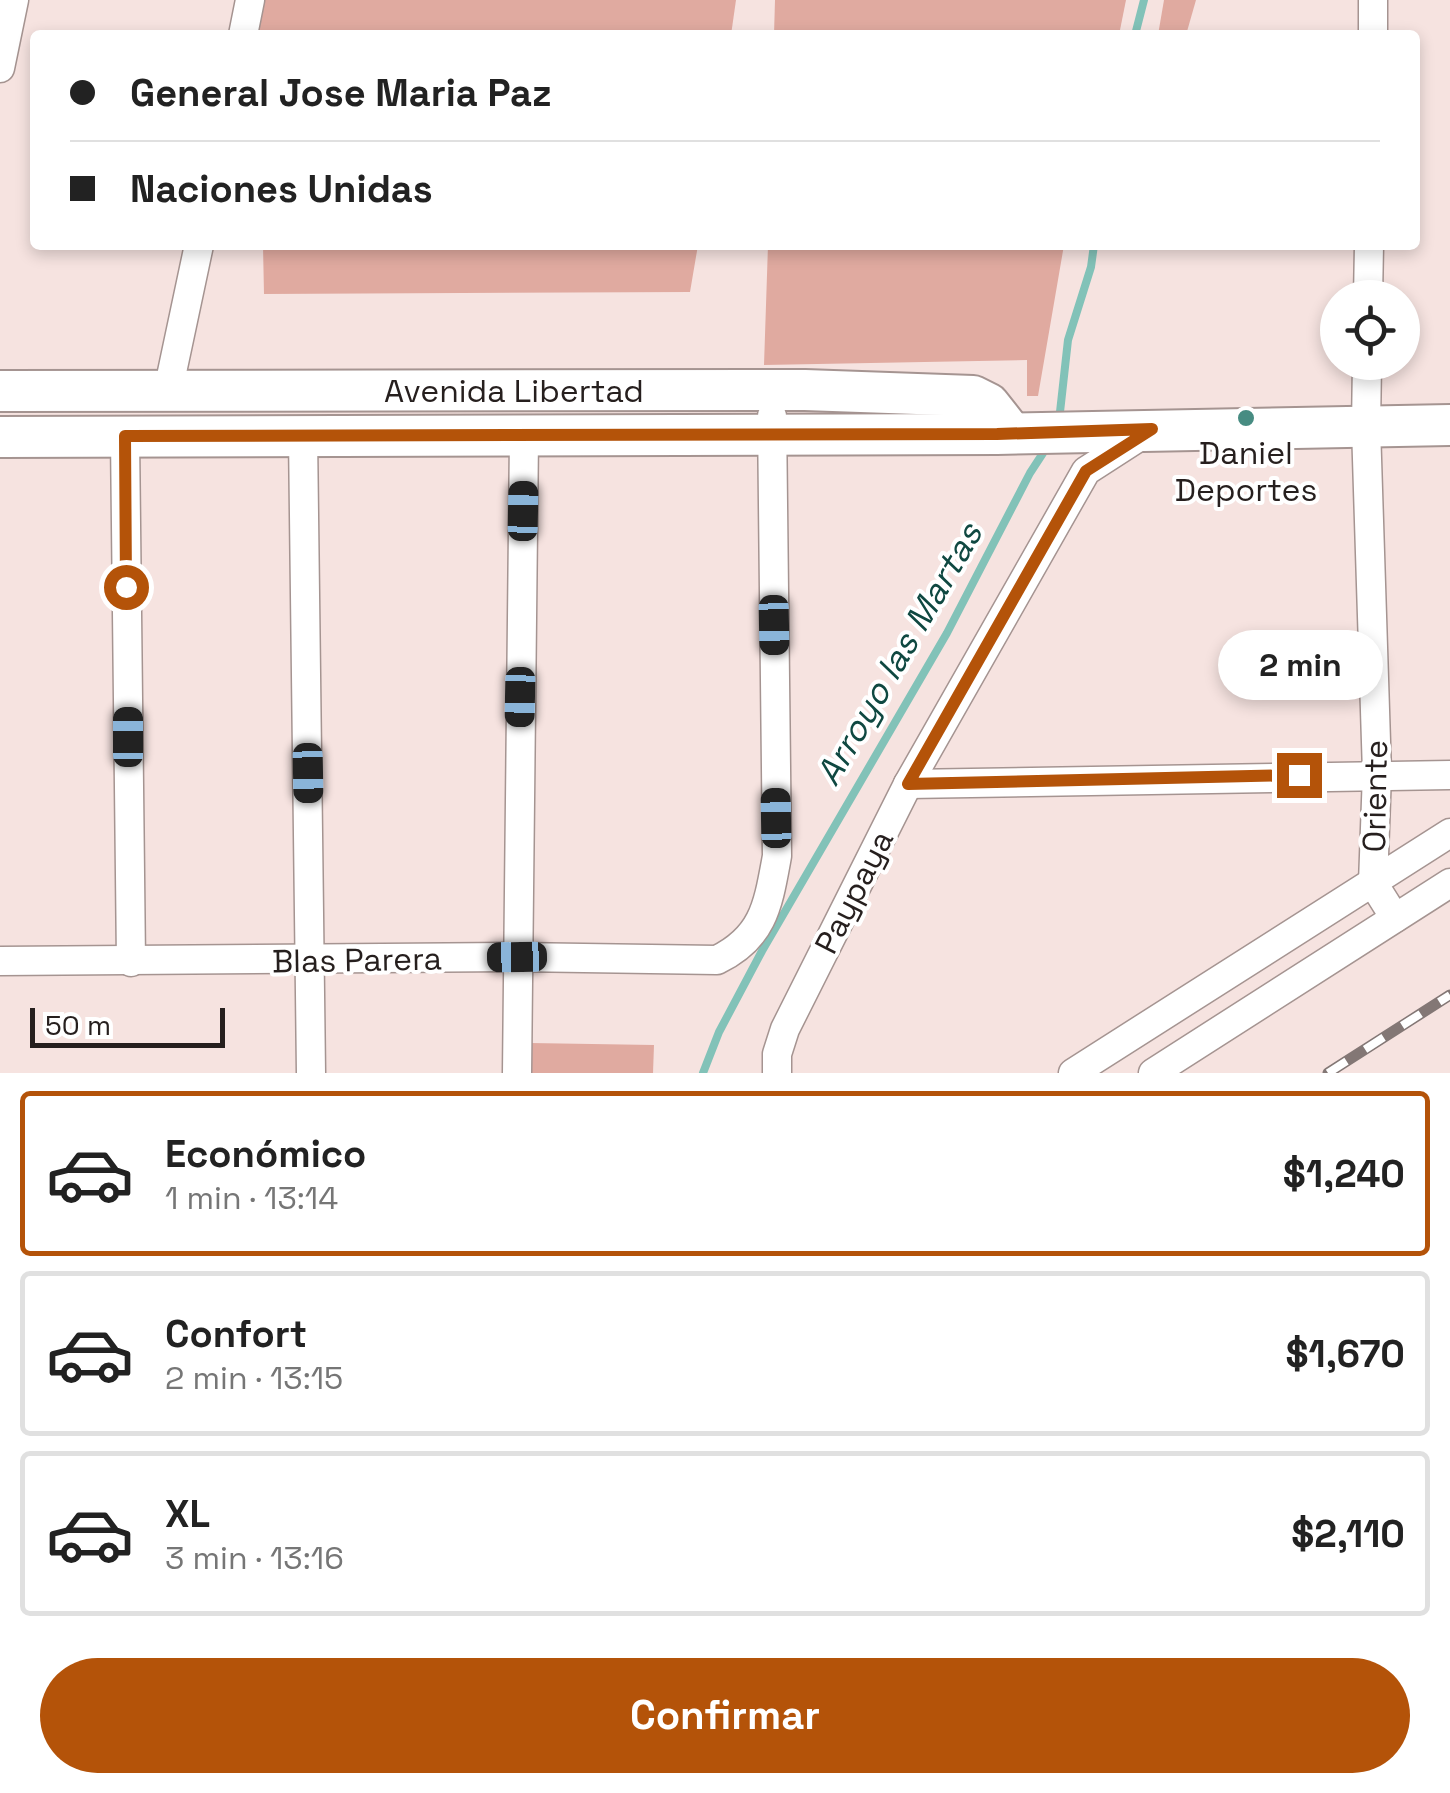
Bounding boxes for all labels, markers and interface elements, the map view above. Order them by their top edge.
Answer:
text: General Jose Maria Paz [130,69,552,117]
text: Naciones Unidas [130,165,433,213]
map controls [1320,280,1420,380]
button: locate [1320,280,1420,380]
street label: Avenida Libertad [384,371,644,411]
marker: Daniel Deportes [1235,407,1257,429]
place label: Daniel Deportes [1175,433,1317,510]
car [507,481,539,541]
water label: Arroyo las Martas [806,514,993,793]
route start [104,565,149,610]
car [758,595,790,655]
callout: 2 min [1216,630,1382,700]
text: 2 min [1259,645,1342,685]
car [504,667,536,727]
car [113,707,143,767]
street label: Oriente [1354,739,1396,853]
car [292,743,324,803]
route end [1277,753,1322,798]
car [760,788,792,848]
street label: Paypaya [806,824,902,960]
street label: Blas Parera [272,939,442,981]
car [487,941,547,973]
scale bar [30,1003,225,1048]
text: 50 m [45,1007,111,1043]
icon: car [45,1129,135,1219]
text: Económico [165,1130,366,1178]
text: $1,240 [1283,1150,1405,1198]
text: 1 min · 13:14 [165,1178,338,1218]
icon: car [45,1309,135,1399]
text: Confort [165,1310,307,1358]
text: $1,670 [1286,1330,1405,1378]
text: 2 min · 13:15 [165,1358,343,1398]
icon: car [45,1489,135,1579]
text: XL [165,1490,210,1538]
text: $2,110 [1291,1510,1405,1558]
text: 3 min · 13:16 [165,1538,344,1578]
button: Confirmar [40,1658,1410,1773]

